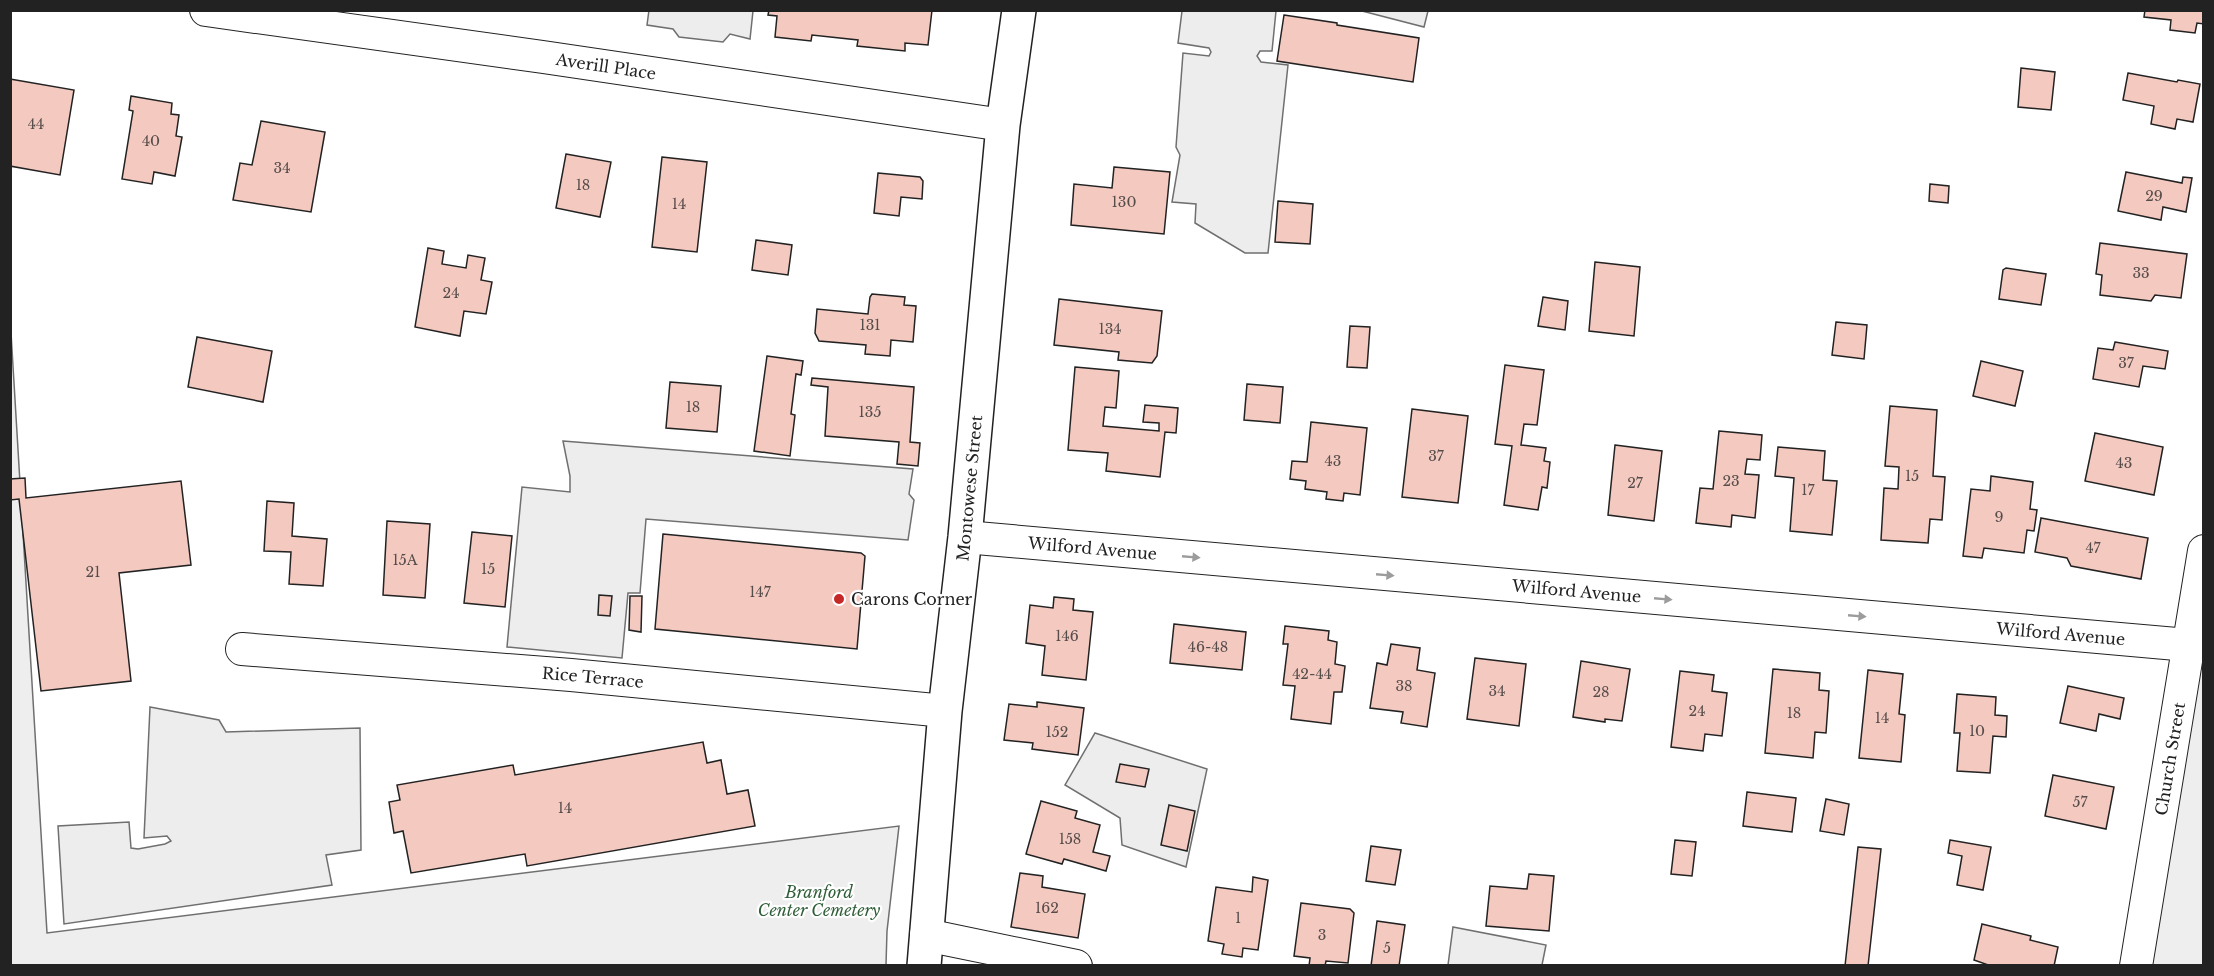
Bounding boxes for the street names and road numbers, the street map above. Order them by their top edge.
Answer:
street label: Averill Place [554,49,657,84]
street label: Montowese Street [952,414,986,562]
street label: Wilford Avenue [1026,533,1158,564]
street label: Wilford Avenue [1510,575,1642,607]
street label: Wilford Avenue [1994,618,2126,649]
street label: Rice Terrace [541,663,645,692]
street label: Church Street [2151,701,2189,817]

